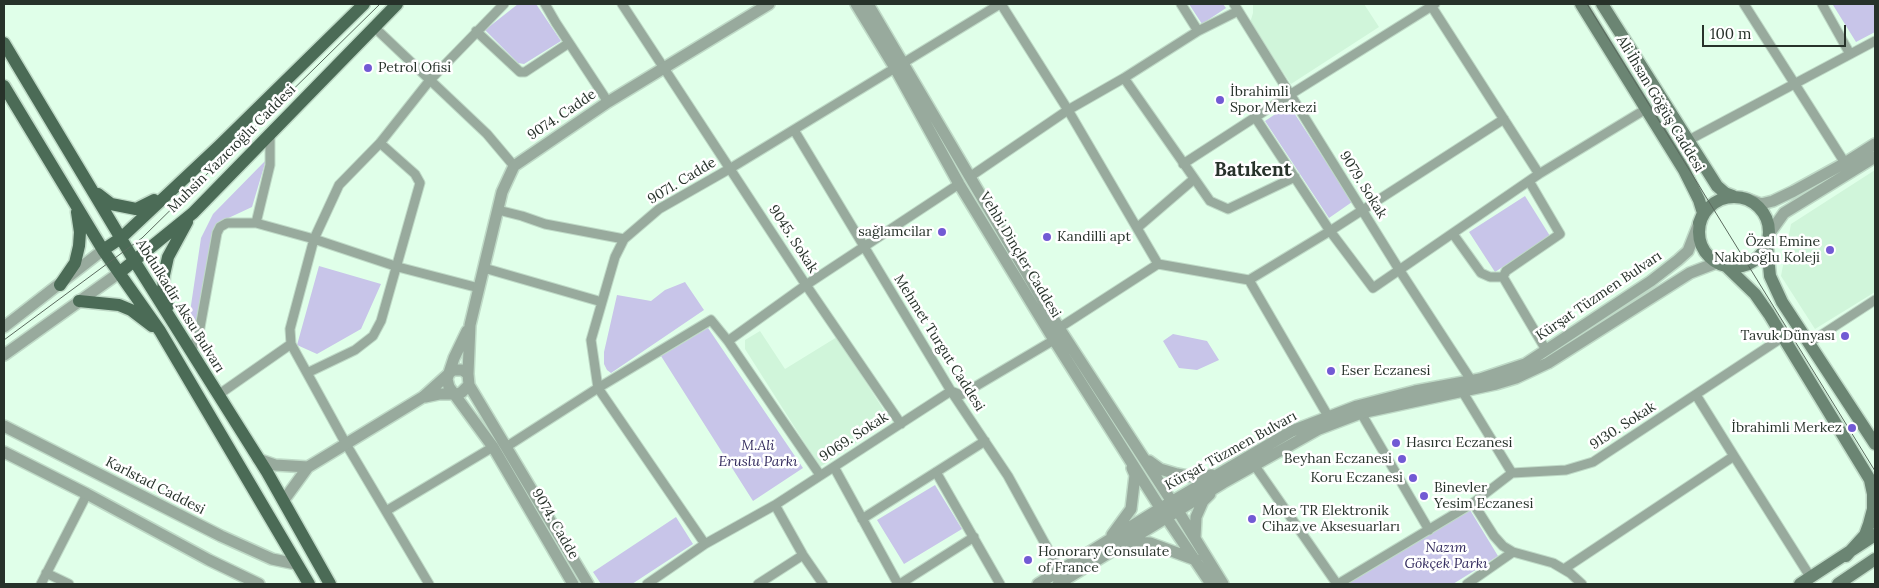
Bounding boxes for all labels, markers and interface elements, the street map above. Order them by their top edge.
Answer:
scale bar [1704,15,1848,47]
text: 100 m [1710,24,1751,43]
street label: Ali İhsan Göğüş Caddesi [1613,33,1707,175]
place label: Petrol Ofisi [378,60,451,76]
marker: Petrol Ofisi [362,62,374,74]
street label: Muhsin Yazıcıoğlu Caddesi [165,82,299,216]
place label: İbrahimli Spor Merkezi [1230,84,1317,116]
street label: 9074. Cadde [525,86,599,144]
marker: İbrahimli Spor Merkezi [1214,94,1226,106]
street label: 9079. Sokak [1336,148,1390,222]
street label: 9071. Cadde [645,154,719,208]
district label: Batıkent [1214,160,1292,182]
street label: Vehbi Dinçler Caddesi [976,189,1064,321]
street label: 9045. Sokak [765,202,821,276]
place label: sağlamcilar [858,224,932,240]
marker: sağlamcilar [936,226,948,238]
place label: Kandilli apt [1057,229,1131,245]
marker: Kandilli apt [1041,231,1053,243]
place label: Özel Emine Nakıboğlu Koleji [1714,234,1820,266]
street label: Abdulkadir Aksu Bulvarı [132,236,228,376]
marker: Özel Emine Nakıboğlu Koleji [1824,244,1836,256]
street label: Kürşat Tüzmen Bulvarı [1533,248,1665,344]
street label: Mehmet Turgut Caddesi [890,272,988,414]
place label: Tavuk Dünyası [1740,328,1835,344]
marker: Tavuk Dünyası [1839,330,1851,342]
place label: Eser Eczanesi [1341,363,1430,379]
marker: Eser Eczanesi [1325,365,1337,377]
street label: 9130. Sokak [1587,399,1659,453]
street label: Kürşat Tüzmen Bulvarı [1162,408,1300,494]
street label: 9069. Sokak [817,409,891,465]
place label: İbrahimli Merkez [1731,420,1842,436]
marker: İbrahimli Merkez [1846,422,1858,434]
place label: Hasırcı Eczanesi [1406,435,1512,451]
marker: Hasırcı Eczanesi [1390,437,1402,449]
park label: M.Ali Eruslu Parkı [718,438,798,471]
place label: Beyhan Eczanesi [1284,451,1392,467]
marker: Beyhan Eczanesi [1396,453,1408,465]
street label: Karlstad Caddesi [102,454,208,518]
place label: Koru Eczanesi [1310,470,1403,486]
marker: Koru Eczanesi [1407,472,1419,484]
place label: Binevler Yesim Eczanesi [1434,480,1533,512]
street label: 9074. Cadde [528,486,582,562]
marker: Binevler Yesim Eczanesi [1418,490,1430,502]
place label: More TR Elektronik Cihaz ve Aksesuarları [1262,503,1400,536]
marker: More TR Elektronik Cihaz ve Aksesuarları [1246,513,1258,525]
park label: Nazım Gökçek Parkı [1404,540,1488,572]
place label: Honorary Consulate of France [1038,544,1169,576]
marker: Honorary Consulate of France [1022,554,1034,566]

